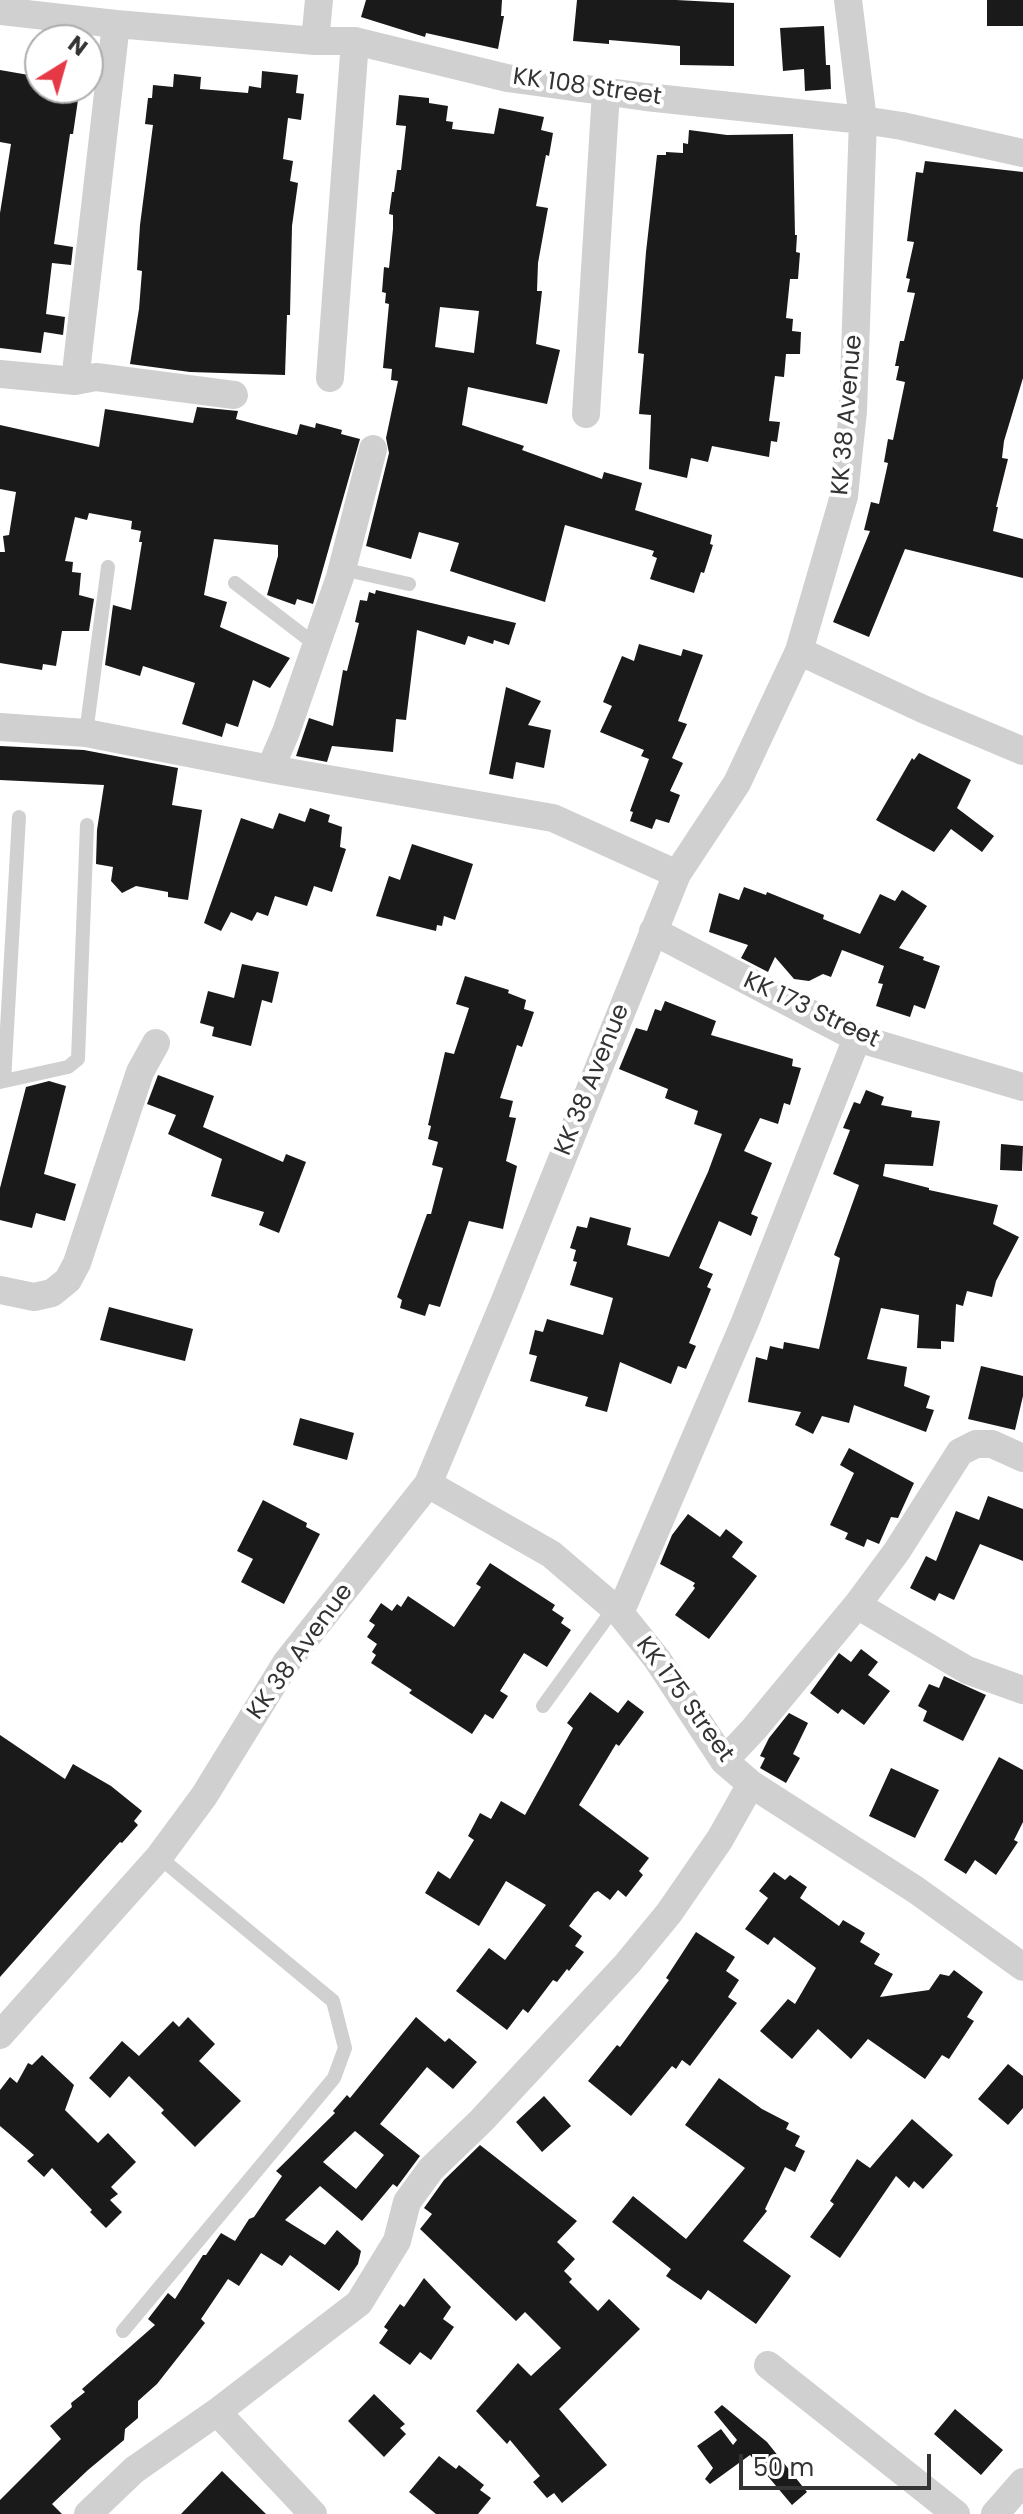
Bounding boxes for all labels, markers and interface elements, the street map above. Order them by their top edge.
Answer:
north arrow [24,24,104,104]
text: N [62,29,93,63]
street label: KK 108 Street [511,63,663,113]
street label: KK 38 Avenue [827,334,869,496]
street label: KK 173 Street [738,967,884,1055]
street label: KK 38 Avenue [549,1000,637,1160]
street label: KK 38 Avenue [242,1578,360,1726]
street label: KK 175 Street [629,1632,739,1768]
scale bar [743,2438,935,2488]
text: 50 m [753,2451,814,2484]

